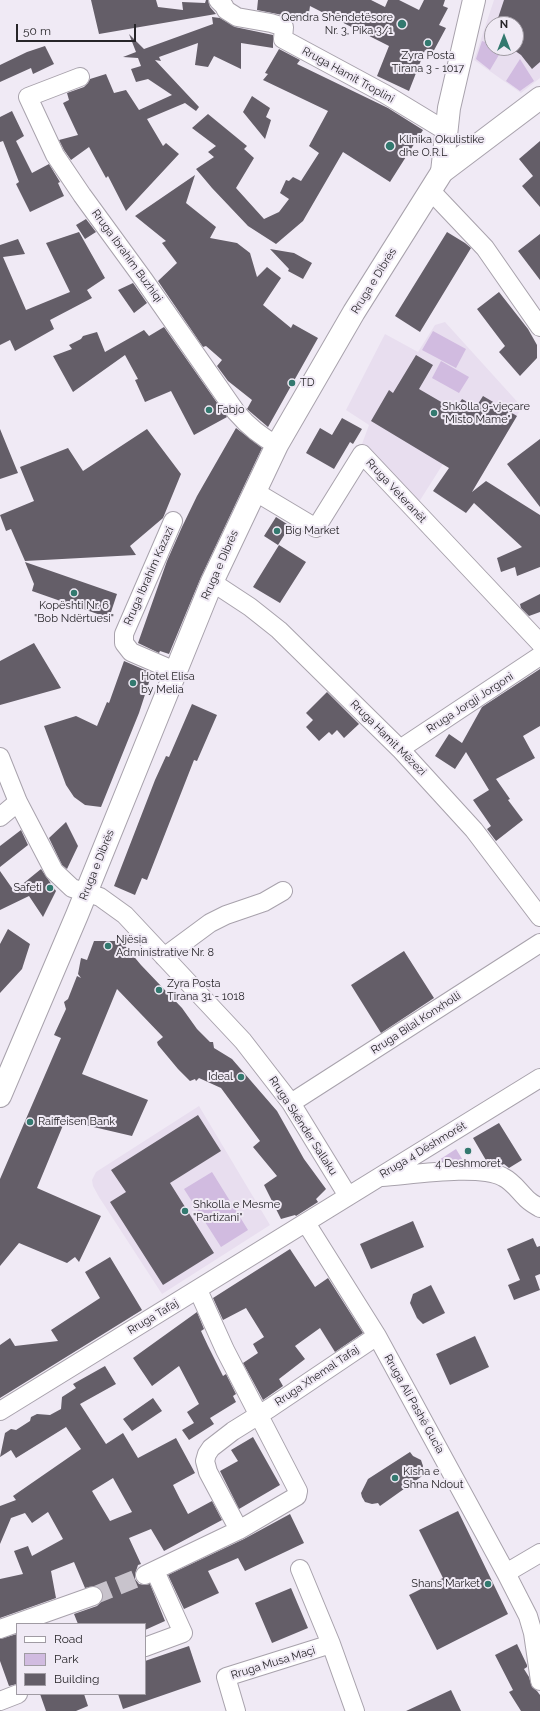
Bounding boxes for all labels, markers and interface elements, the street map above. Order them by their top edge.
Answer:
place label: Qendra Shëndetësore Nr. 3, Pika 3/1 [281,11,393,37]
scale bar [18,16,138,42]
north arrow [484,16,524,56]
marker: Qendra Shëndetësore Nr. 3, Pika 3/1 [396,18,408,30]
text: N [500,18,508,31]
text: 50 m [23,24,51,38]
marker: Zyra Posta Tirana 3 - 1017 [423,38,433,48]
street label: Rruga Hamit Troplini [300,44,396,106]
place label: Zyra Posta Tirana 3 - 1017 [392,49,464,75]
place label: Klinika Okulistike dhe O.R.L [399,133,484,159]
marker: Klinika Okulistike dhe O.R.L [384,140,396,152]
street label: Rruga Ibrahim Buzhiqi [89,207,165,305]
street label: Rruga e Dibrës [349,246,399,316]
place label: TD [300,376,315,390]
marker: TD [287,378,297,388]
place label: Shkolla 9-vjeçare "Misto Mame" [442,400,530,426]
place label: Fabjo [217,403,245,417]
marker: Fabjo [204,405,214,415]
marker: Shkolla 9-vjeçare "Misto Mame" [429,408,439,418]
street label: Rruga Veteranët [363,456,429,526]
place label: Big Market [285,524,339,538]
street label: Rruga Ibrahim Kazazi [121,525,177,627]
marker: Big Market [272,526,282,536]
street label: Rruga e Dibrës [199,528,241,602]
marker: Kopështi Nr. 6 "Bob Ndërtuesi" [69,588,79,598]
place label: Kopështi Nr. 6 "Bob Ndërtuesi" [34,599,114,625]
place label: Hotel Elisa by Melia [141,670,195,696]
street label: Rruga Jorgji Jorgoni [424,670,516,736]
marker: Hotel Elisa by Melia [128,678,138,688]
street label: Rruga Hamit Mëzezi [347,697,429,779]
street label: Rruga e Dibrës [77,828,117,902]
place label: Safeti [13,881,42,895]
marker: Safeti [45,883,55,893]
place label: Njësia Administrative Nr. 8 [116,933,214,959]
marker: Njësia Administrative Nr. 8 [103,941,113,951]
place label: Zyra Posta Tirana 31 - 1018 [167,977,245,1003]
marker: Zyra Posta Tirana 31 - 1018 [154,985,164,995]
street label: Rruga Bilal Konxholli [369,989,463,1057]
place label: Ideal [208,1070,233,1084]
marker: Ideal [236,1072,246,1082]
street label: Rruga Skënder Sallaku [266,1074,340,1178]
place label: Raiffeisen Bank [38,1115,115,1129]
marker: Raiffeisen Bank [25,1117,35,1127]
street label: Rruga 4 Dëshmorët [377,1119,469,1181]
marker: 4 Deshmoret [463,1146,473,1156]
place label: 4 Deshmoret [435,1157,501,1171]
place label: Shkolla e Mesme "Partizani" [193,1198,280,1224]
marker: Shkolla e Mesme "Partizani" [180,1206,190,1216]
street label: Rruga Tafaj [125,1297,181,1337]
street label: Rruga Xhemal Tafaj [273,1343,361,1409]
street label: Rruga Ali Pashë Gucia [381,1352,447,1456]
place label: Kisha e Shna Ndout [403,1465,463,1491]
marker: Kisha e Shna Ndout [390,1473,400,1483]
place label: Shans Market [411,1577,480,1591]
marker: Shans Market [483,1579,493,1589]
legend [16,1623,146,1695]
text: Road [54,1632,83,1646]
street label: Rruga Musa Maçi [229,1644,317,1682]
text: Park [54,1652,79,1666]
text: Building [54,1672,100,1686]

